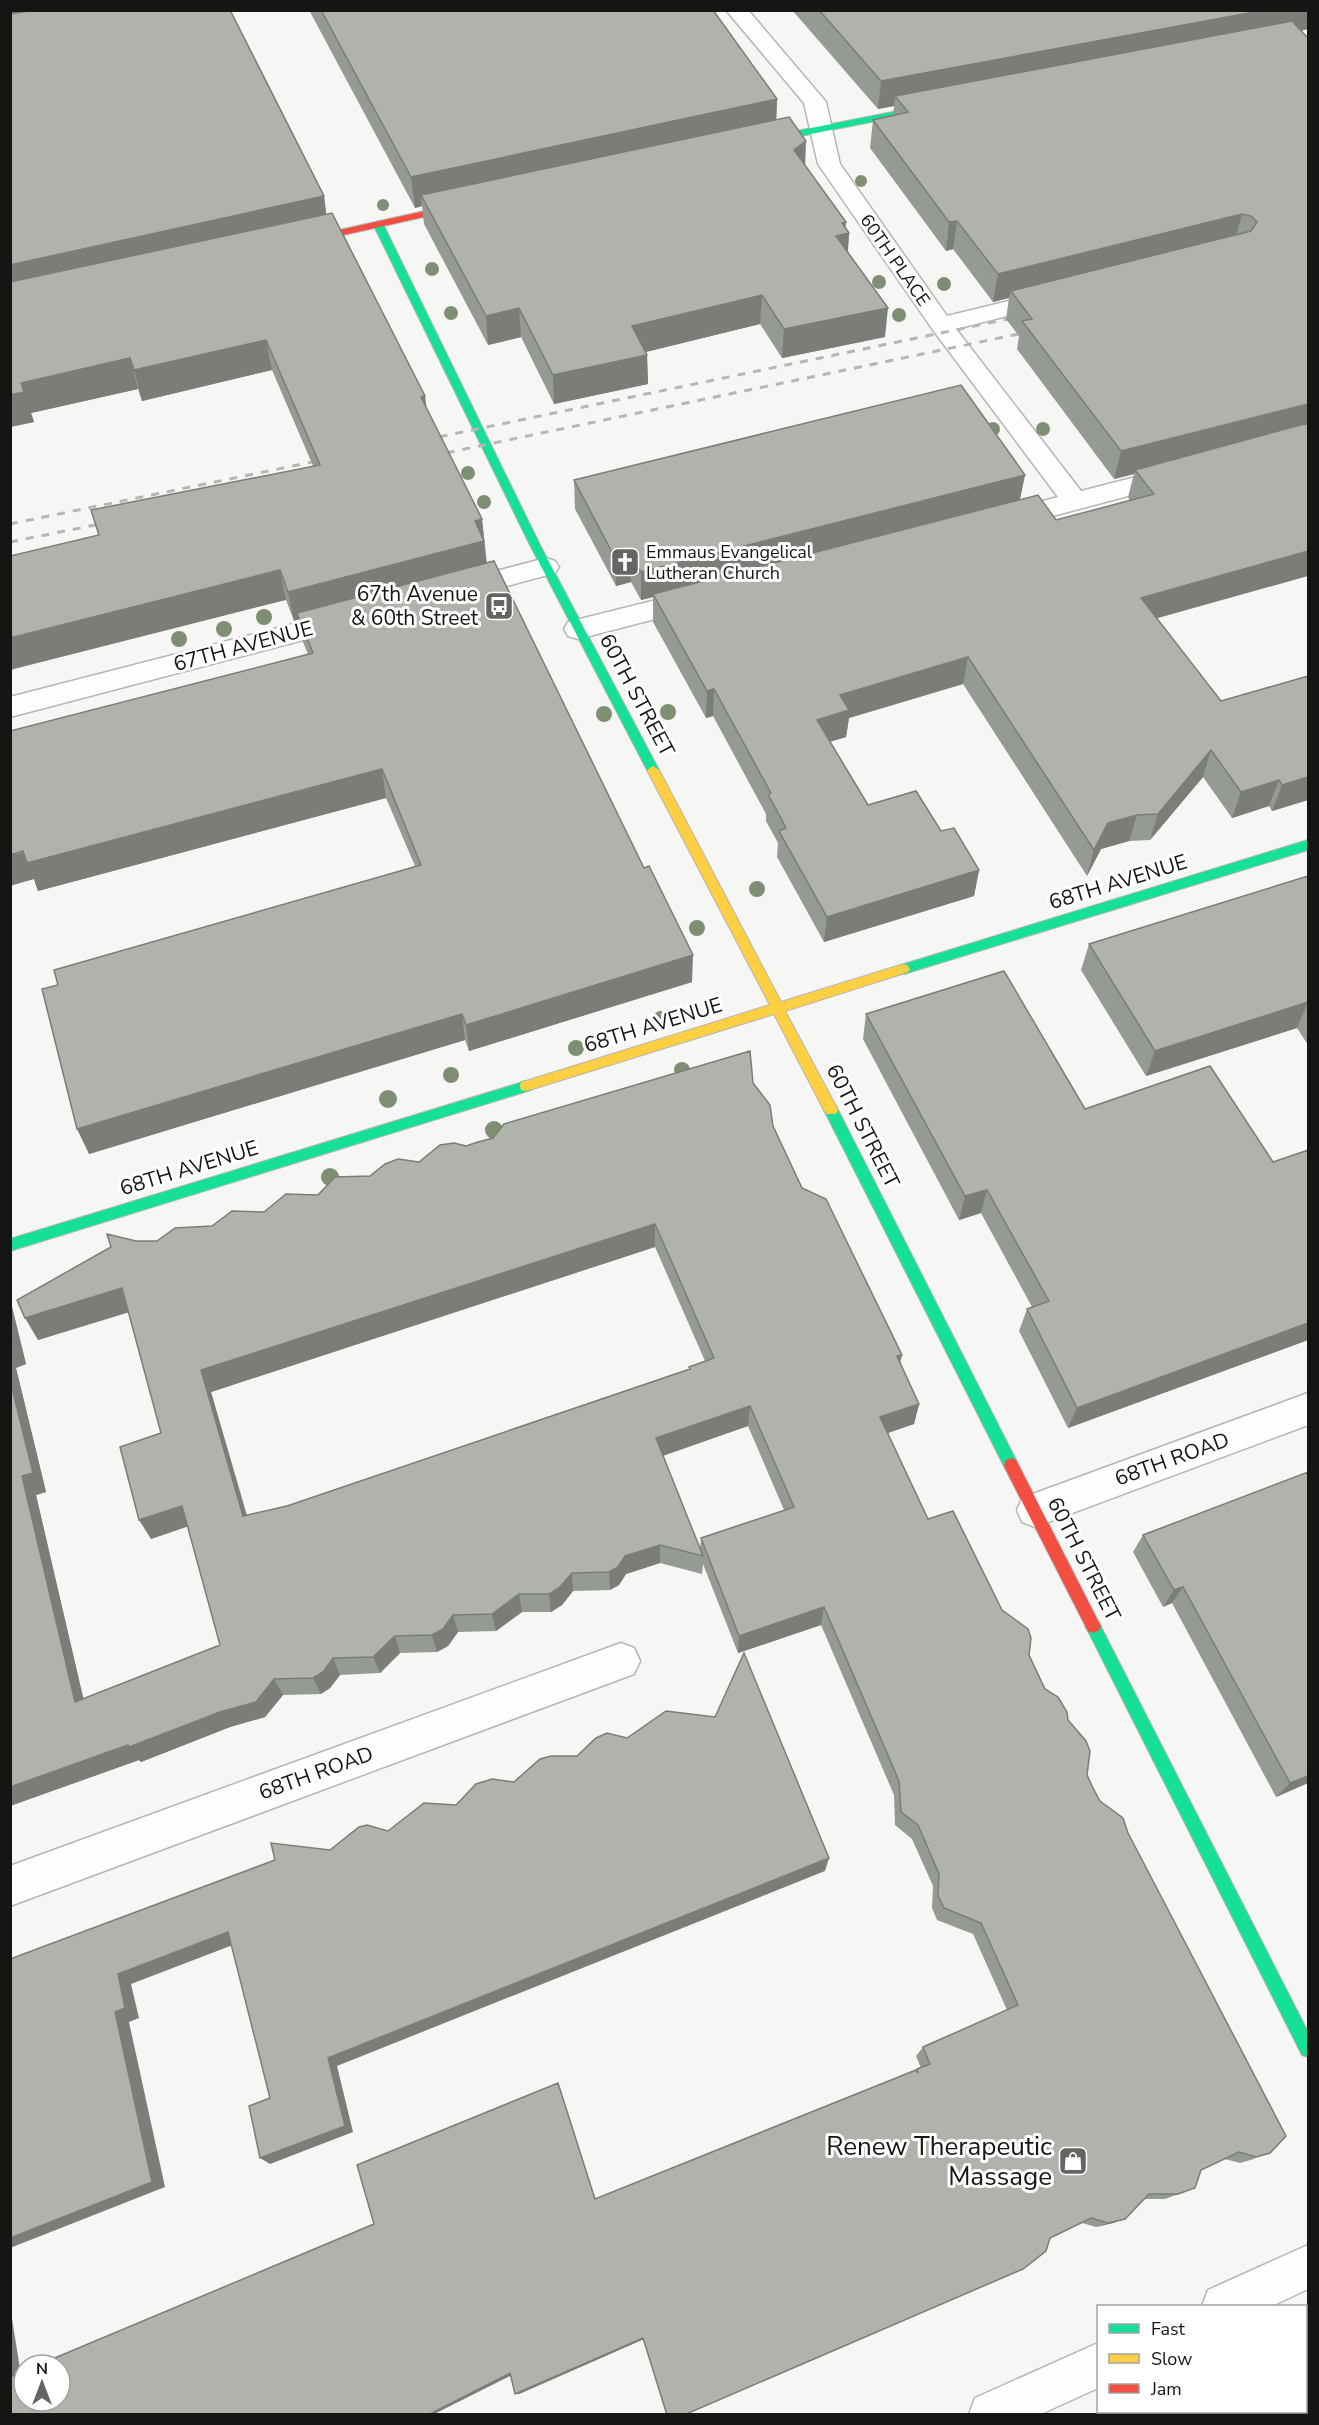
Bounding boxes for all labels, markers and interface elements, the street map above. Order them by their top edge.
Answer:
street label: 60TH PLACE [854,209,936,311]
place label: Emmaus Evangelical Lutheran Church [646,540,813,585]
church icon: Emmaus Evangelical Lutheran Church [609,546,641,578]
place label: 67th Avenue & 60th Street [351,580,479,632]
bus stop icon: 67th Avenue & 60th Street [483,590,515,622]
street label: 67TH AVENUE [170,614,316,678]
street label: 60TH STREET [593,629,681,762]
street label: 68TH AVENUE [1045,848,1191,916]
street label: 68TH AVENUE [580,991,726,1059]
street label: 60TH STREET [820,1059,906,1193]
street label: 68TH AVENUE [116,1134,262,1202]
street label: 68TH ROAD [1111,1425,1233,1493]
street label: 60TH STREET [1041,1492,1127,1626]
street label: 68TH ROAD [255,1739,377,1807]
place label: Renew Therapeutic Massage [826,2129,1052,2194]
shop icon: Renew Therapeutic Massage [1057,2145,1089,2177]
legend [1097,2305,1307,2413]
text: Fast [1151,2317,1186,2341]
text: Slow [1151,2347,1192,2371]
north arrow [12,2353,72,2413]
text: N [36,2358,48,2380]
text: Jam [1150,2377,1182,2401]

